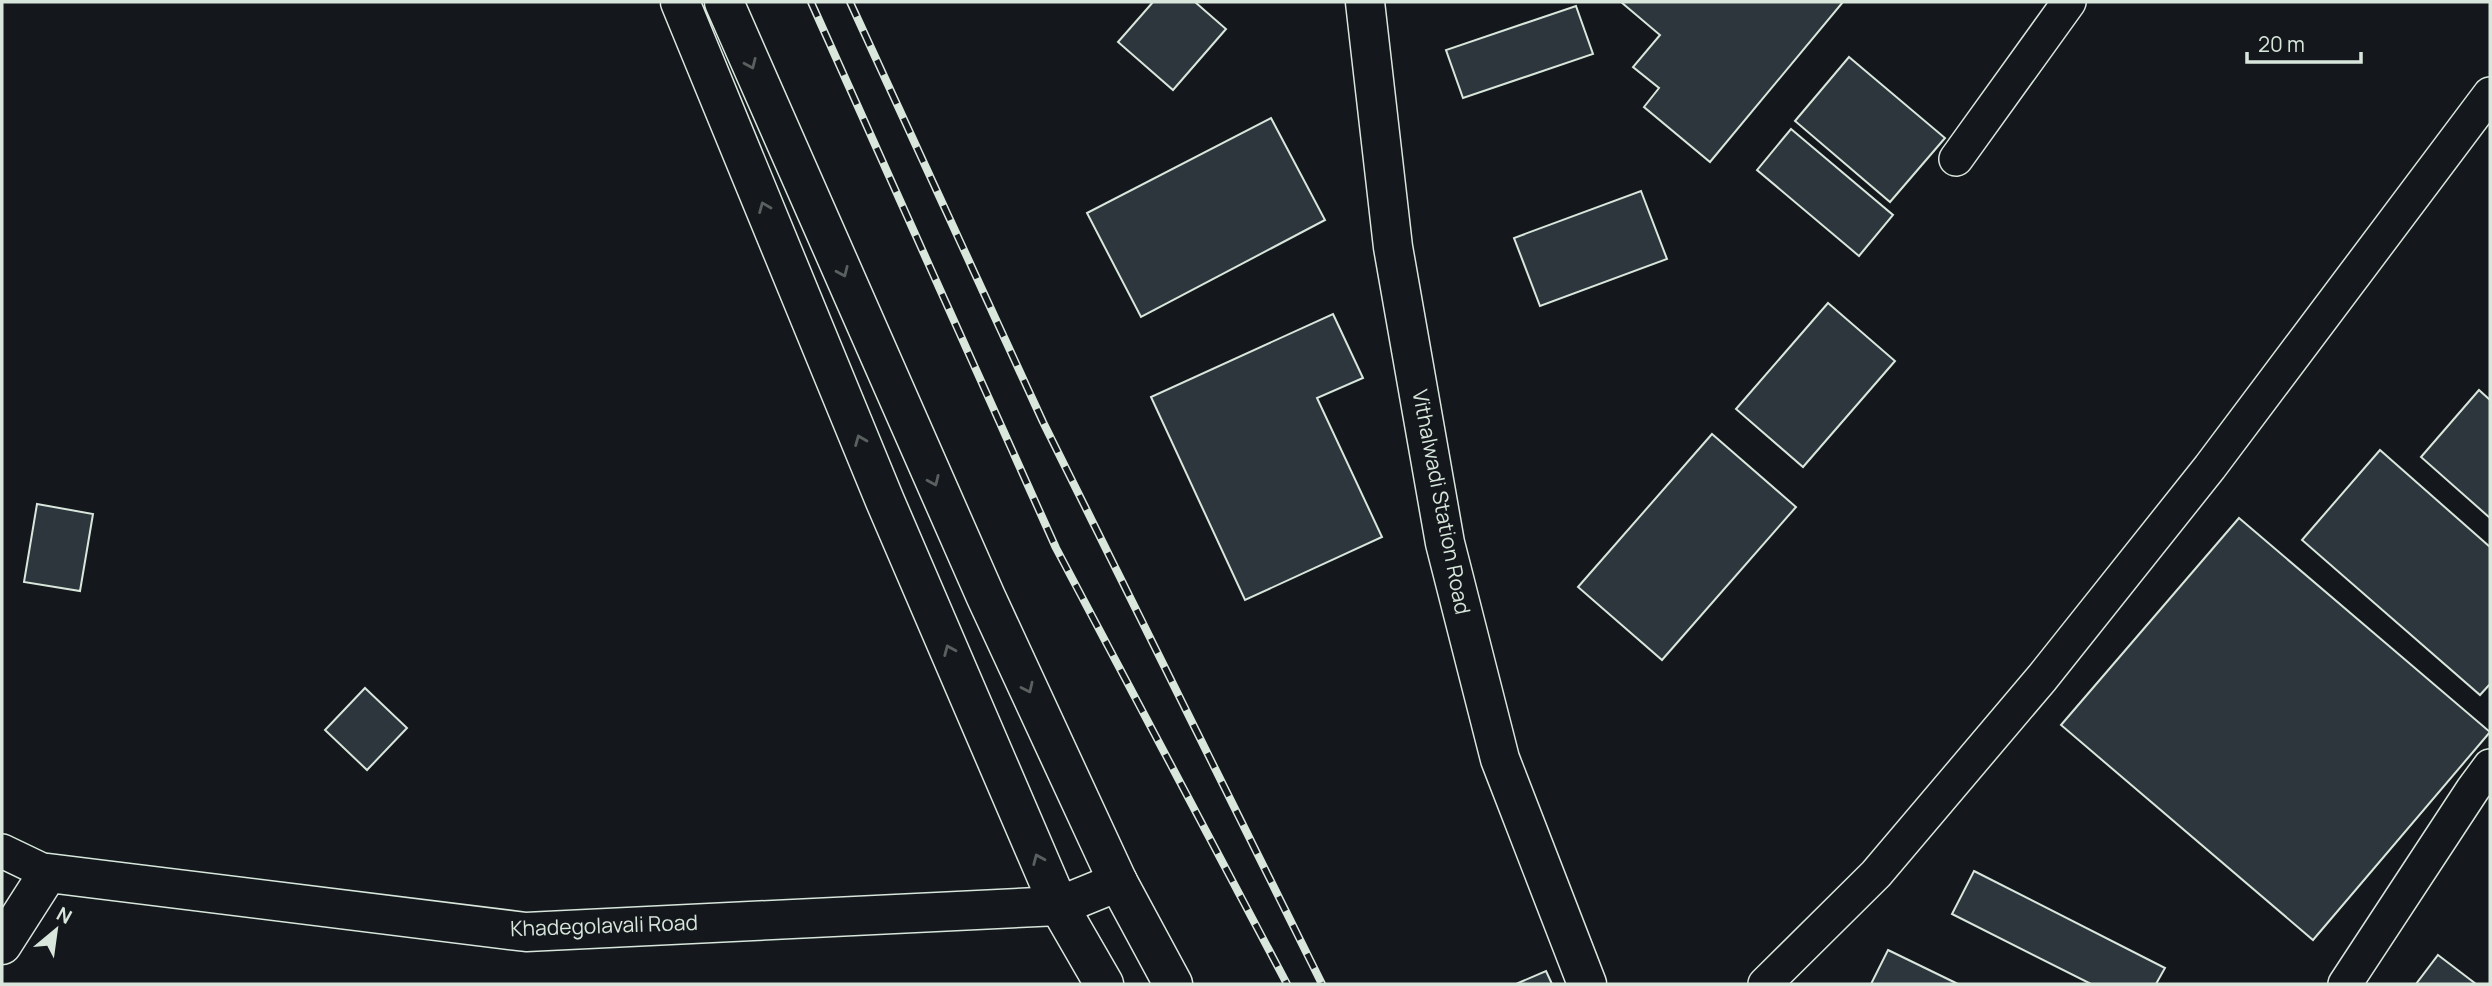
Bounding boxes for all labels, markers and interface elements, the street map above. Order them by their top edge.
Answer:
scale bar [2247,21,2361,65]
text: 20 m [2258,30,2305,58]
one-way arrow [743,57,757,69]
one-way arrow [759,202,773,214]
one-way arrow [835,265,849,278]
street label: Vithalwadi Station Road [1406,387,1478,617]
one-way arrow [854,435,868,448]
one-way arrow [926,474,940,486]
one-way arrow [943,645,957,657]
one-way arrow [1020,681,1034,693]
one-way arrow [1033,854,1047,866]
north arrow [21,895,91,965]
text: N [52,900,77,930]
street label: Khadegolavali Road [510,908,698,942]

